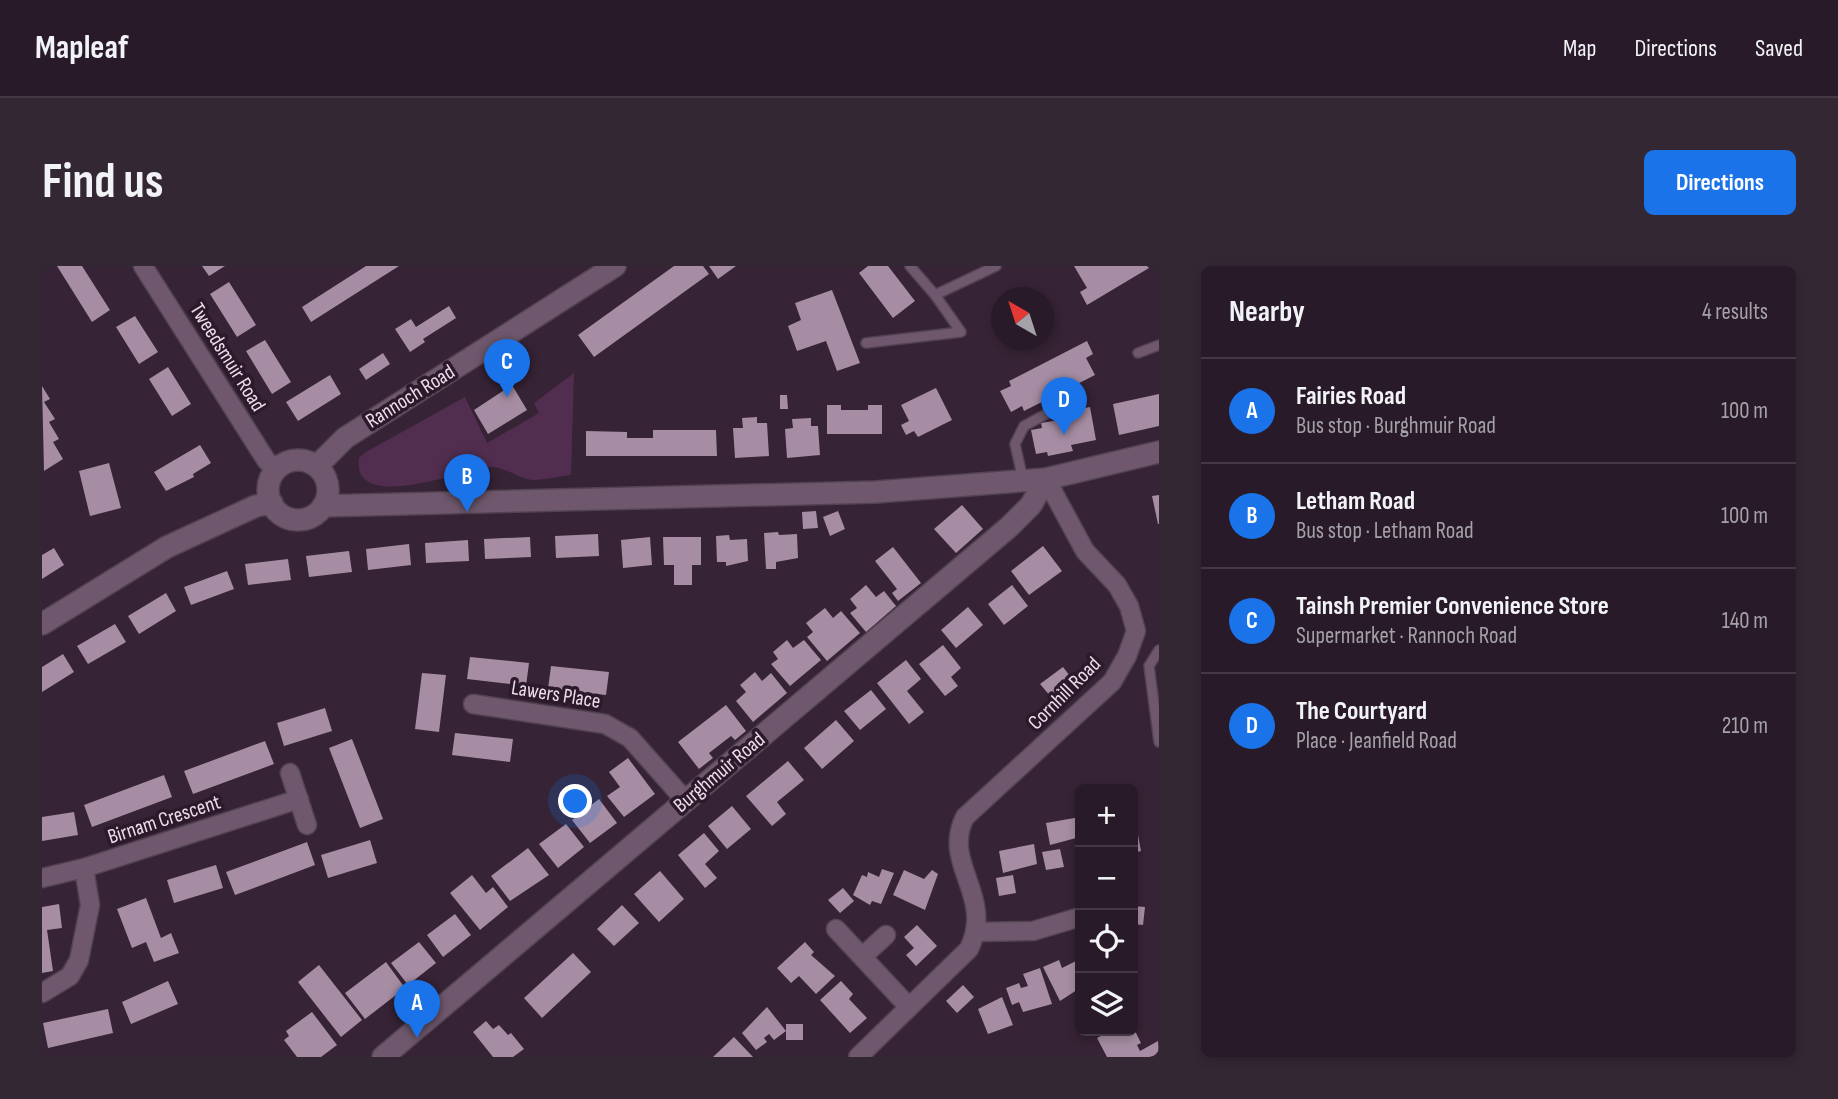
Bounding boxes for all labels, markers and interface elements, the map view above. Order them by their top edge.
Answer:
text: Mapleaf [35,28,128,68]
text: Map [1563,34,1596,63]
text: Directions [1634,34,1717,63]
text: Saved [1755,34,1803,63]
button: Directions [1644,150,1796,215]
text: Find us [42,153,164,212]
north arrow [991,287,1054,350]
text: Nearby [1229,294,1305,330]
street label: Tweedsmuir Road [184,298,271,416]
text: 4 results [1702,298,1768,326]
pin: C [484,339,530,397]
street label: Rannoch Road [361,359,459,433]
pin: D [1041,377,1087,435]
text: Fairies Road [1296,381,1406,412]
text: A [1247,397,1257,425]
text: 100 m [1721,397,1768,425]
text: Bus stop · Burghmuir Road [1296,412,1496,440]
pin: B [444,454,490,512]
text: Letham Road [1296,486,1415,517]
text: B [1247,502,1257,530]
text: 100 m [1721,502,1768,530]
text: Bus stop · Letham Road [1296,517,1474,545]
text: Tainsh Premier Convenience Store [1296,591,1609,622]
text: C [1246,607,1258,635]
text: 140 m [1722,607,1768,635]
text: Supermarket · Rannoch Road [1296,622,1517,650]
street label: Cornhill Road [1023,652,1106,735]
street label: Lawers Place [509,675,602,714]
text: The Courtyard [1296,696,1427,727]
text: D [1246,712,1258,740]
text: 210 m [1722,712,1768,740]
street label: Burghmuir Road [669,727,770,818]
text: Place · Jeanfield Road [1296,727,1457,755]
your location [558,784,592,818]
map controls [1075,784,1138,1036]
button: + [1075,784,1138,847]
street label: Birnam Crescent [105,789,224,849]
button: − [1075,847,1138,910]
button: locate [1075,910,1138,973]
button: layers [1075,973,1138,1036]
pin: A [394,980,440,1038]

